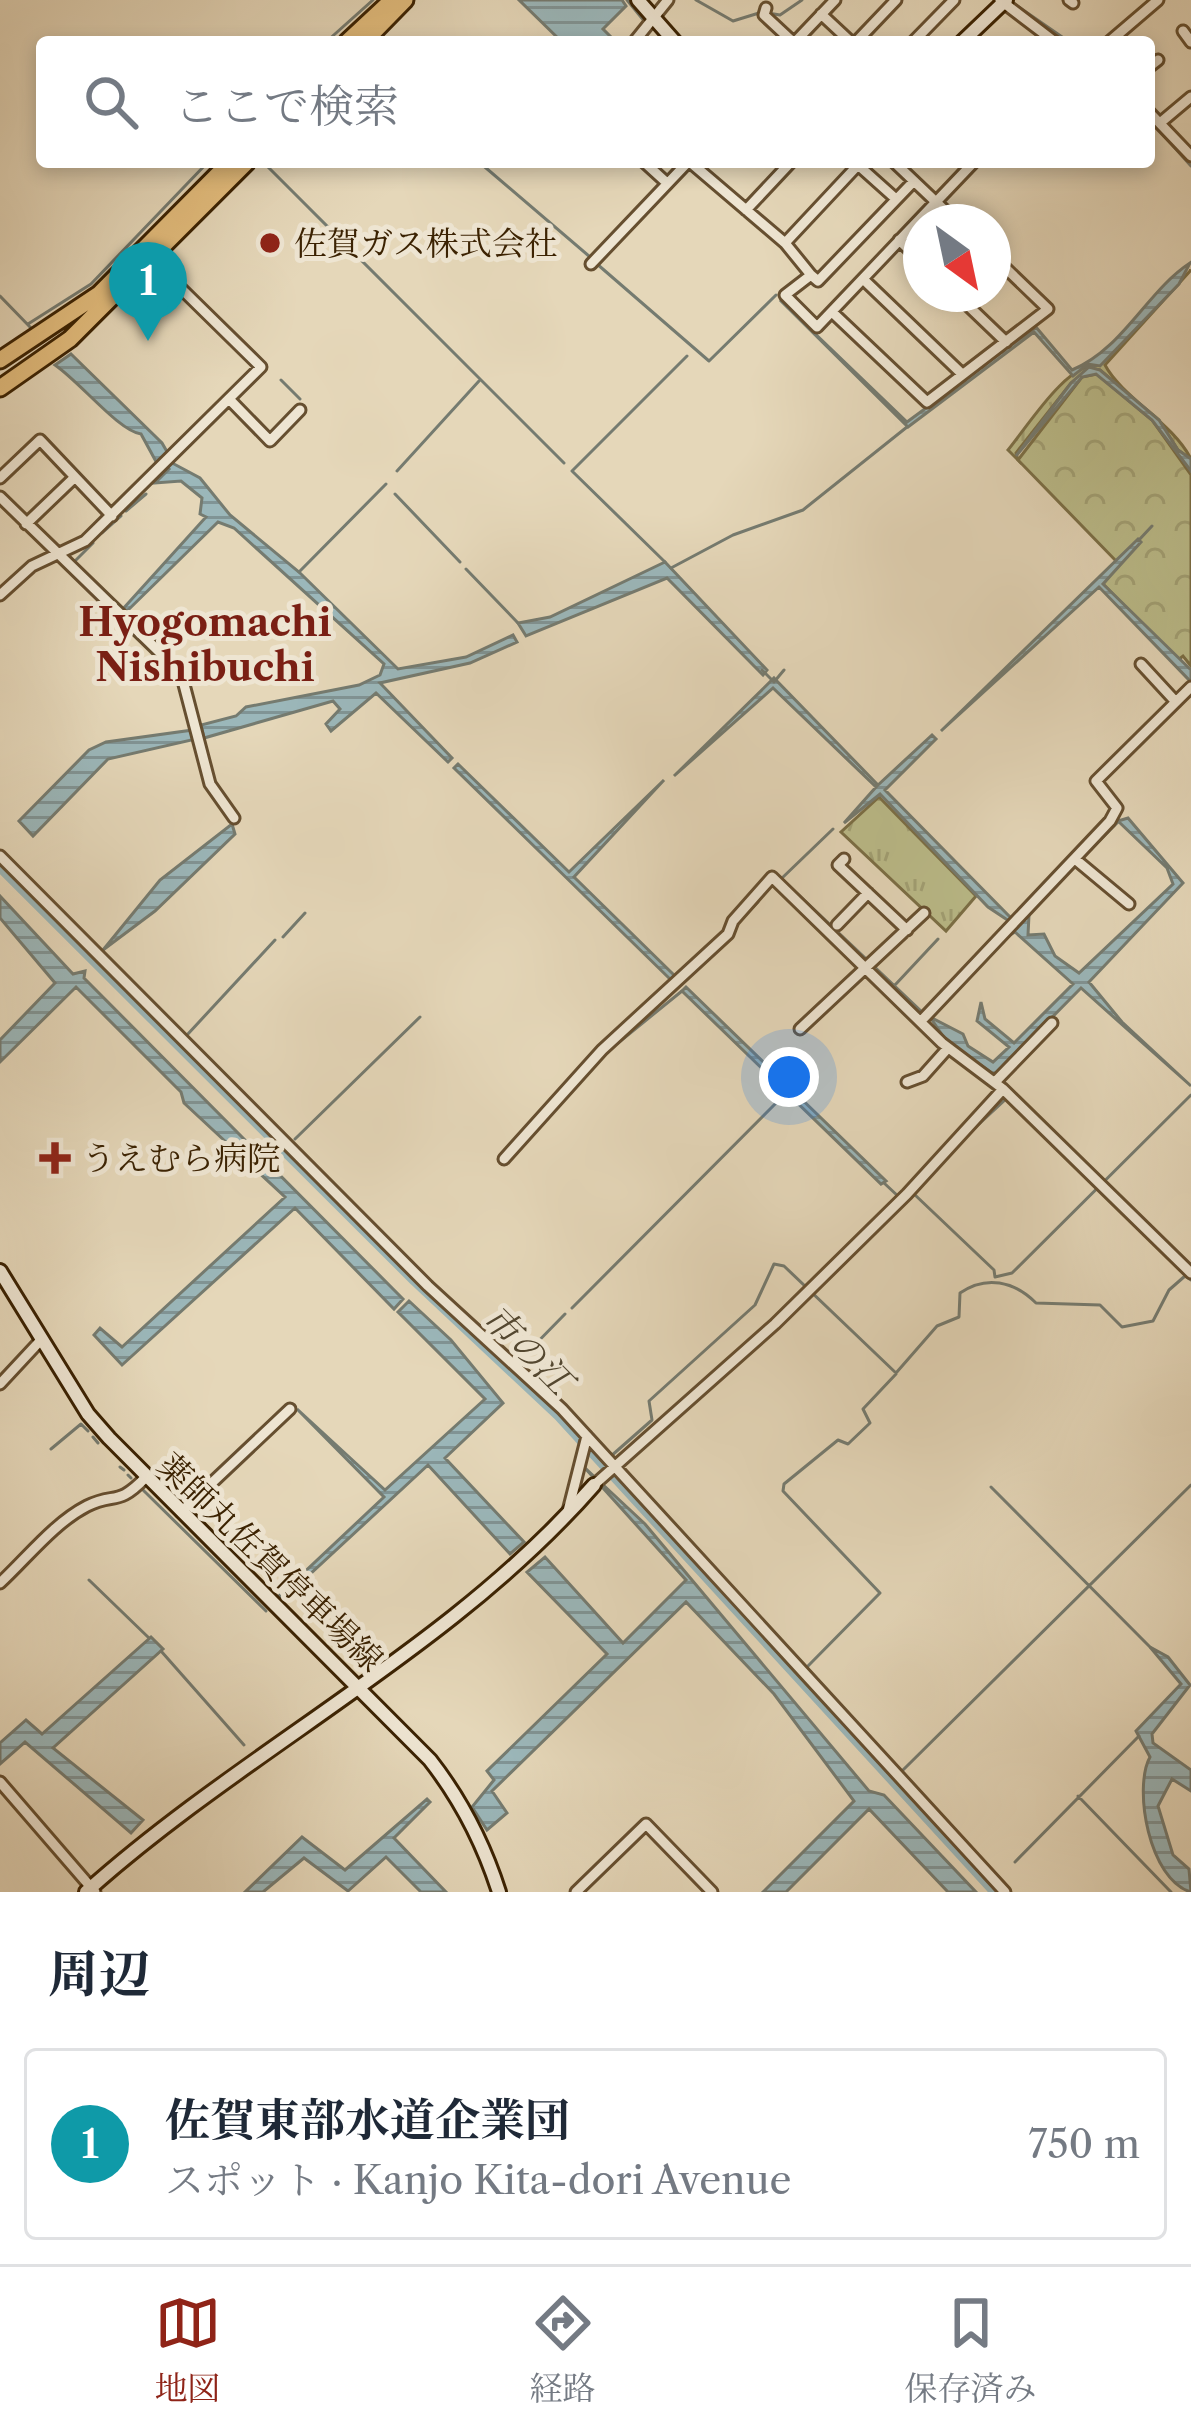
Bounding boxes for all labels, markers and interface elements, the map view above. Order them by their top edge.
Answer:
search box [36,36,1155,168]
icon: search [78,69,144,135]
text: ここで検索 [174,78,399,134]
north arrow [903,204,1011,312]
place label: 佐賀ガス株式会社 [294,223,558,264]
marker: 佐賀ガス株式会社 [257,230,283,256]
pin: 1 [109,242,187,341]
district label: Hyogomachi Nishibuchi [78,598,332,691]
your location [759,1047,819,1107]
place label: うえむら病院 [82,1138,280,1179]
marker: うえむら病院 [39,1142,71,1174]
water label: 市の江 [474,1295,585,1406]
street label: 薬師丸佐賀停車場線 [150,1444,392,1680]
text: 周辺 [48,1943,150,2005]
text: 佐賀東部水道企業団 [165,2092,570,2148]
text: 1 [81,2120,99,2168]
text: 750 m [1028,2120,1140,2168]
text: スポット · Kanjo Kita-dori Avenue [165,2156,791,2204]
tab: 地図 [155,2290,221,2409]
tab: 経路 [530,2290,596,2409]
tab: 保存済み [905,2290,1037,2409]

